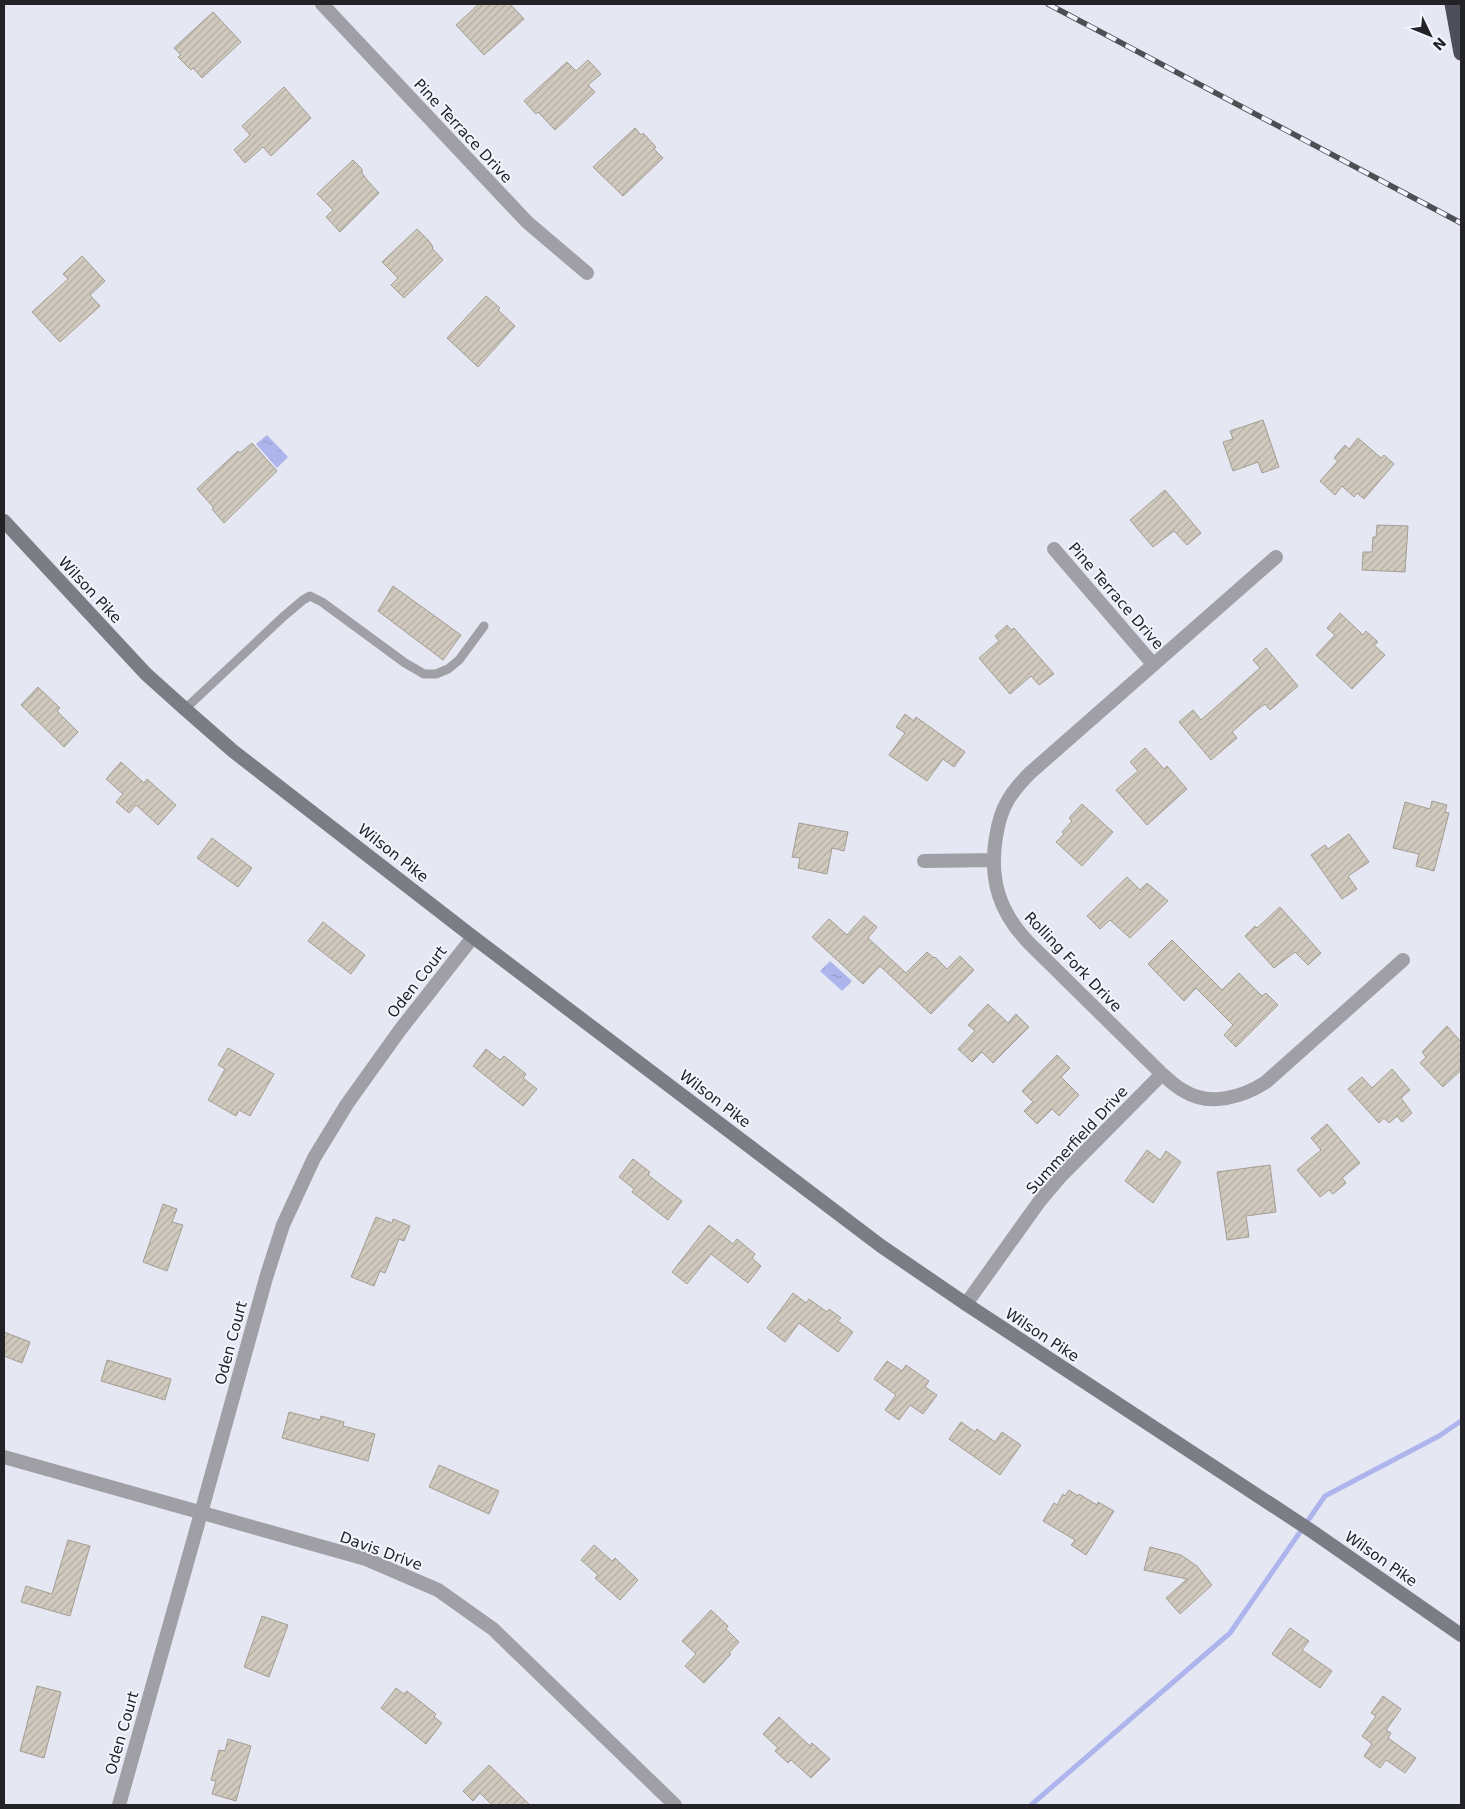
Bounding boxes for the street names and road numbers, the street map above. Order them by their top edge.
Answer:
street label: Pine Terrace Drive [410,75,516,187]
street label: Pine Terrace Drive [1065,539,1167,653]
street label: Wilson Pike [55,553,125,627]
street label: Wilson Pike [354,820,432,886]
street label: Rolling Fork Drive [1021,908,1125,1016]
street label: Oden Court [383,942,451,1021]
street label: Wilson Pike [676,1066,754,1132]
street label: Summerfield Drive [1022,1082,1132,1198]
street label: Oden Court [211,1299,251,1387]
street label: Wilson Pike [1002,1304,1082,1366]
street label: Wilson Pike [1341,1527,1421,1591]
street label: Davis Drive [337,1528,425,1574]
street label: Oden Court [101,1689,143,1777]

